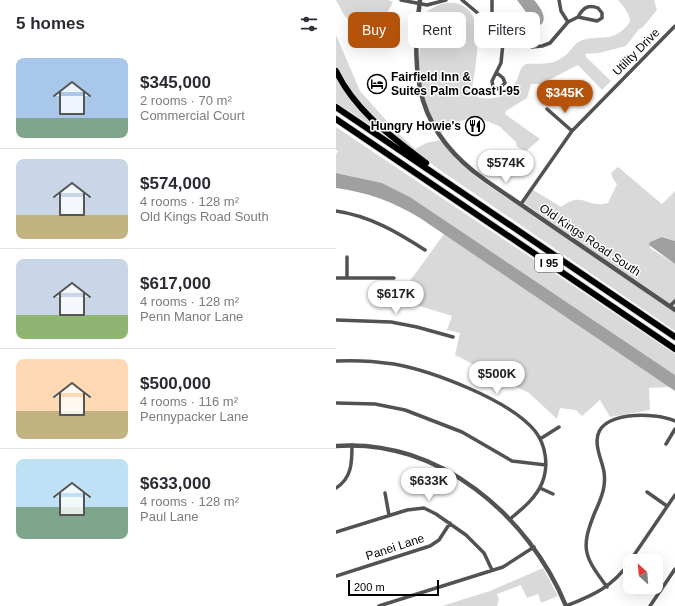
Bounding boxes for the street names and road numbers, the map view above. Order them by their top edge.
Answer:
street label: Utility Drive [610,25,663,78]
street label: Old Kings Road South [537,201,643,279]
road number: I 95 [535,254,563,272]
street label: Panei Lane [364,531,426,563]

